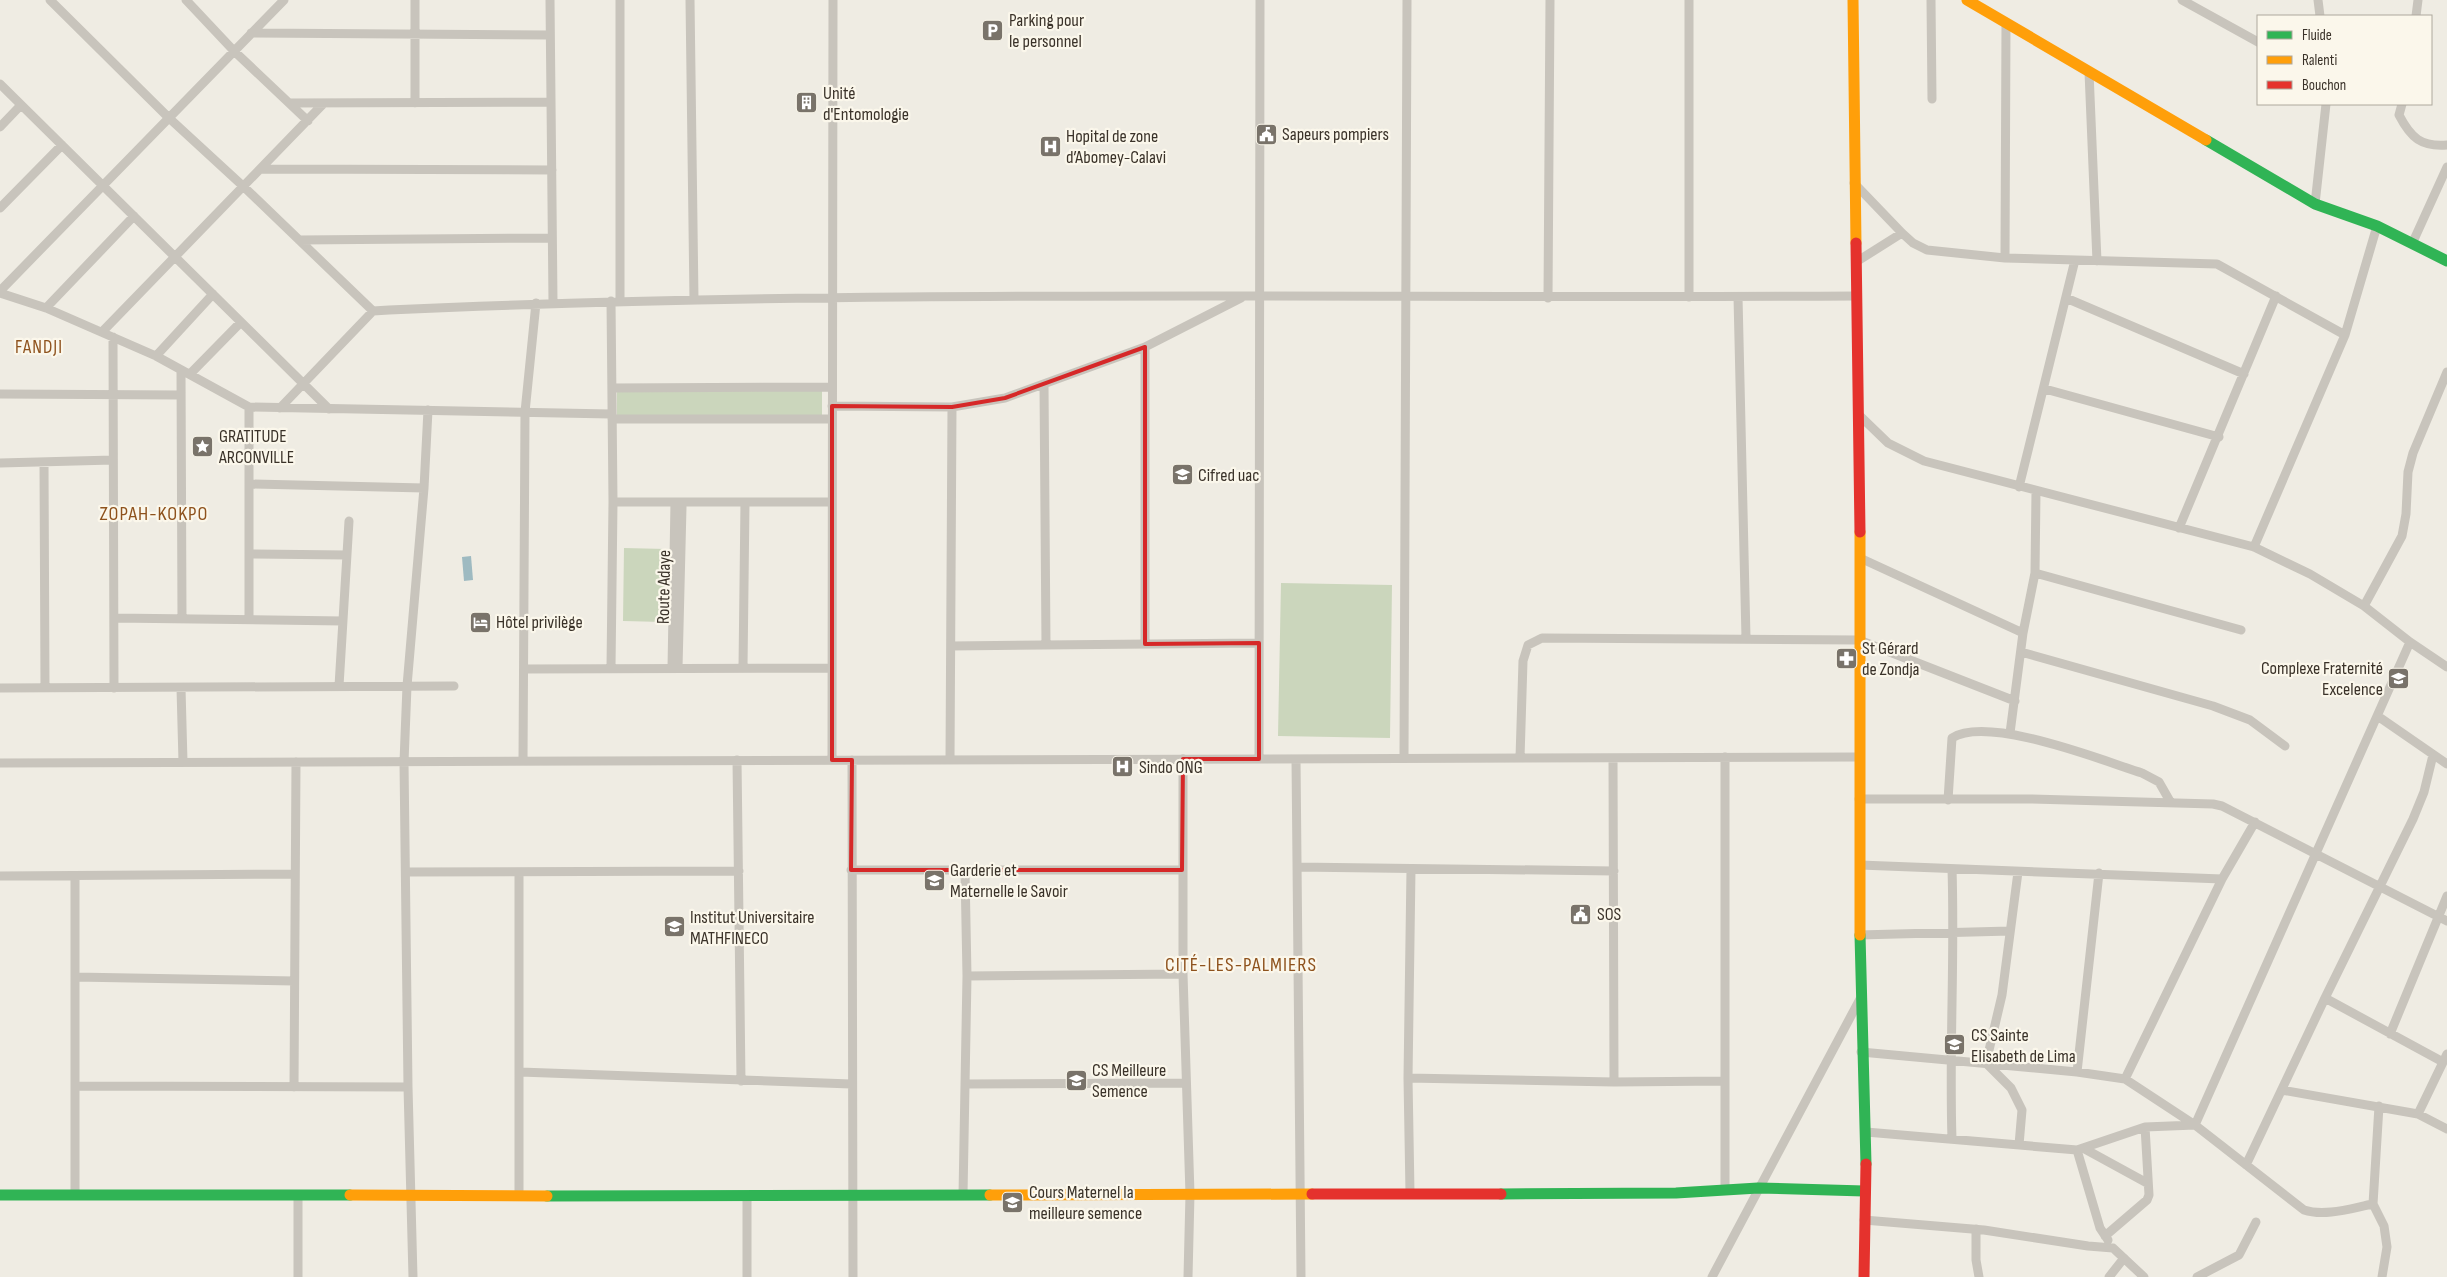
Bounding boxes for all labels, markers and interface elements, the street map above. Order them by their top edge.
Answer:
place label: Parking pour le personnel [1009,10,1084,52]
legend [2257,15,2432,105]
parking icon: Parking pour le personnel [981,18,1005,42]
text: Fluide [2302,26,2332,45]
text: Ralenti [2302,51,2337,70]
text: Bouchon [2302,76,2346,95]
place label: Unité d'Entomologie [823,83,909,125]
building icon: Unité d'Entomologie [795,91,819,115]
public building icon: Sapeurs pompiers [1254,122,1278,146]
place label: Sapeurs pompiers [1282,124,1389,145]
place label: Hopital de zone d’Abomey-Calavi [1066,126,1166,168]
hospital icon: Hopital de zone d’Abomey-Calavi [1038,134,1062,158]
district label: FANDJI [15,336,63,359]
place label: GRATITUDE ARCONVILLE [218,426,294,468]
place icon: GRATITUDE ARCONVILLE [191,434,215,458]
school or university icon: Cifred uac [1170,463,1194,487]
place label: Cifred uac [1198,465,1259,486]
district label: ZOPAH-KOKPO [100,502,208,526]
street label: Route Adaye [653,550,675,624]
hotel icon: Hôtel privilège [468,610,492,634]
place label: Hôtel privilège [496,612,583,633]
place label: St Gérard de Zondja [1862,638,1920,680]
pharmacy icon: St Gérard de Zondja [1834,646,1858,670]
place label: Complexe Fraternité Excelence [2261,658,2383,700]
school or university icon: Complexe Fraternité Excelence [2387,666,2411,690]
hospital icon: Sindo ONG [1111,755,1135,779]
place label: Sindo ONG [1139,757,1203,778]
place label: Garderie et Maternelle le Savoir [950,860,1068,902]
school or university icon: Garderie et Maternelle le Savoir [922,868,946,892]
public building icon: SOS [1569,902,1593,926]
place label: SOS [1597,904,1621,925]
place label: Institut Universitaire MATHFINECO [690,907,815,949]
school or university icon: Institut Universitaire MATHFINECO [662,915,686,939]
district label: CITÉ-LES-PALMIERS [1165,953,1317,977]
place label: CS Sainte Elisabeth de Lima [1971,1025,2076,1067]
school or university icon: CS Sainte Elisabeth de Lima [1943,1033,1967,1057]
place label: CS Meilleure Semence [1092,1060,1166,1102]
school or university icon: CS Meilleure Semence [1064,1068,1088,1092]
place label: Cours Maternel la meilleure semence [1029,1182,1142,1224]
school or university icon: Cours Maternel la meilleure semence [1001,1190,1025,1214]

